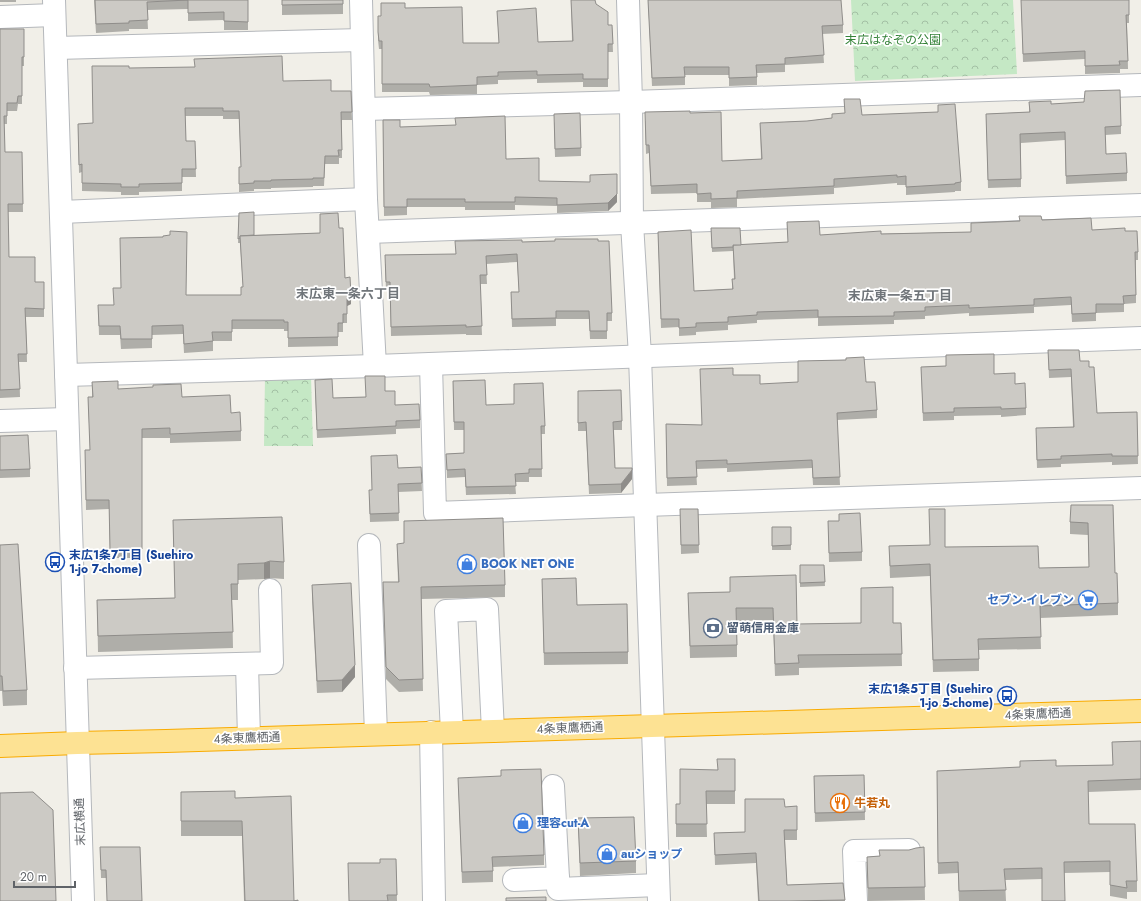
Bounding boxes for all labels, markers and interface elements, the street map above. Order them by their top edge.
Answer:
park label: 末広はなぞの公園 [845,31,941,49]
district label: 末広東一条六丁目 [296,284,400,303]
district label: 末広東一条五丁目 [848,286,952,305]
place label: 末広1条7丁目 (Suehiro 1-jo 7-chome) [69,546,193,578]
bus stop icon: 末広1条7丁目 (Suehiro 1-jo 7-chome) [44,551,66,573]
shop icon: BOOK NET ONE [456,553,478,575]
place label: BOOK NET ONE [481,555,574,573]
supermarket icon: セブン-イレブン [1077,589,1099,611]
place label: セブン-イレブン [987,591,1074,609]
bank icon: 留萌信用金庫 [702,617,724,639]
place label: 留萌信用金庫 [727,619,799,637]
place label: 末広1条5丁目 (Suehiro 1-jo 5-chome) [868,680,993,712]
bus stop icon: 末広1条5丁目 (Suehiro 1-jo 5-chome) [996,685,1018,707]
street label: 4条東鷹栖通 [1004,704,1072,724]
street label: 4条東鷹栖通 [536,718,604,738]
street label: 4条東鷹栖通 [213,728,281,748]
restaurant icon: 牛若丸 [829,792,851,814]
place label: 牛若丸 [854,794,890,812]
street label: 末広横通 [70,798,90,846]
shop icon: 理容cut-A [512,812,534,834]
place label: 理容cut-A [537,814,589,832]
shop icon: auショップ [596,843,618,865]
place label: auショップ [621,845,682,863]
scale bar [14,863,75,889]
text: 20 m [20,868,47,886]

